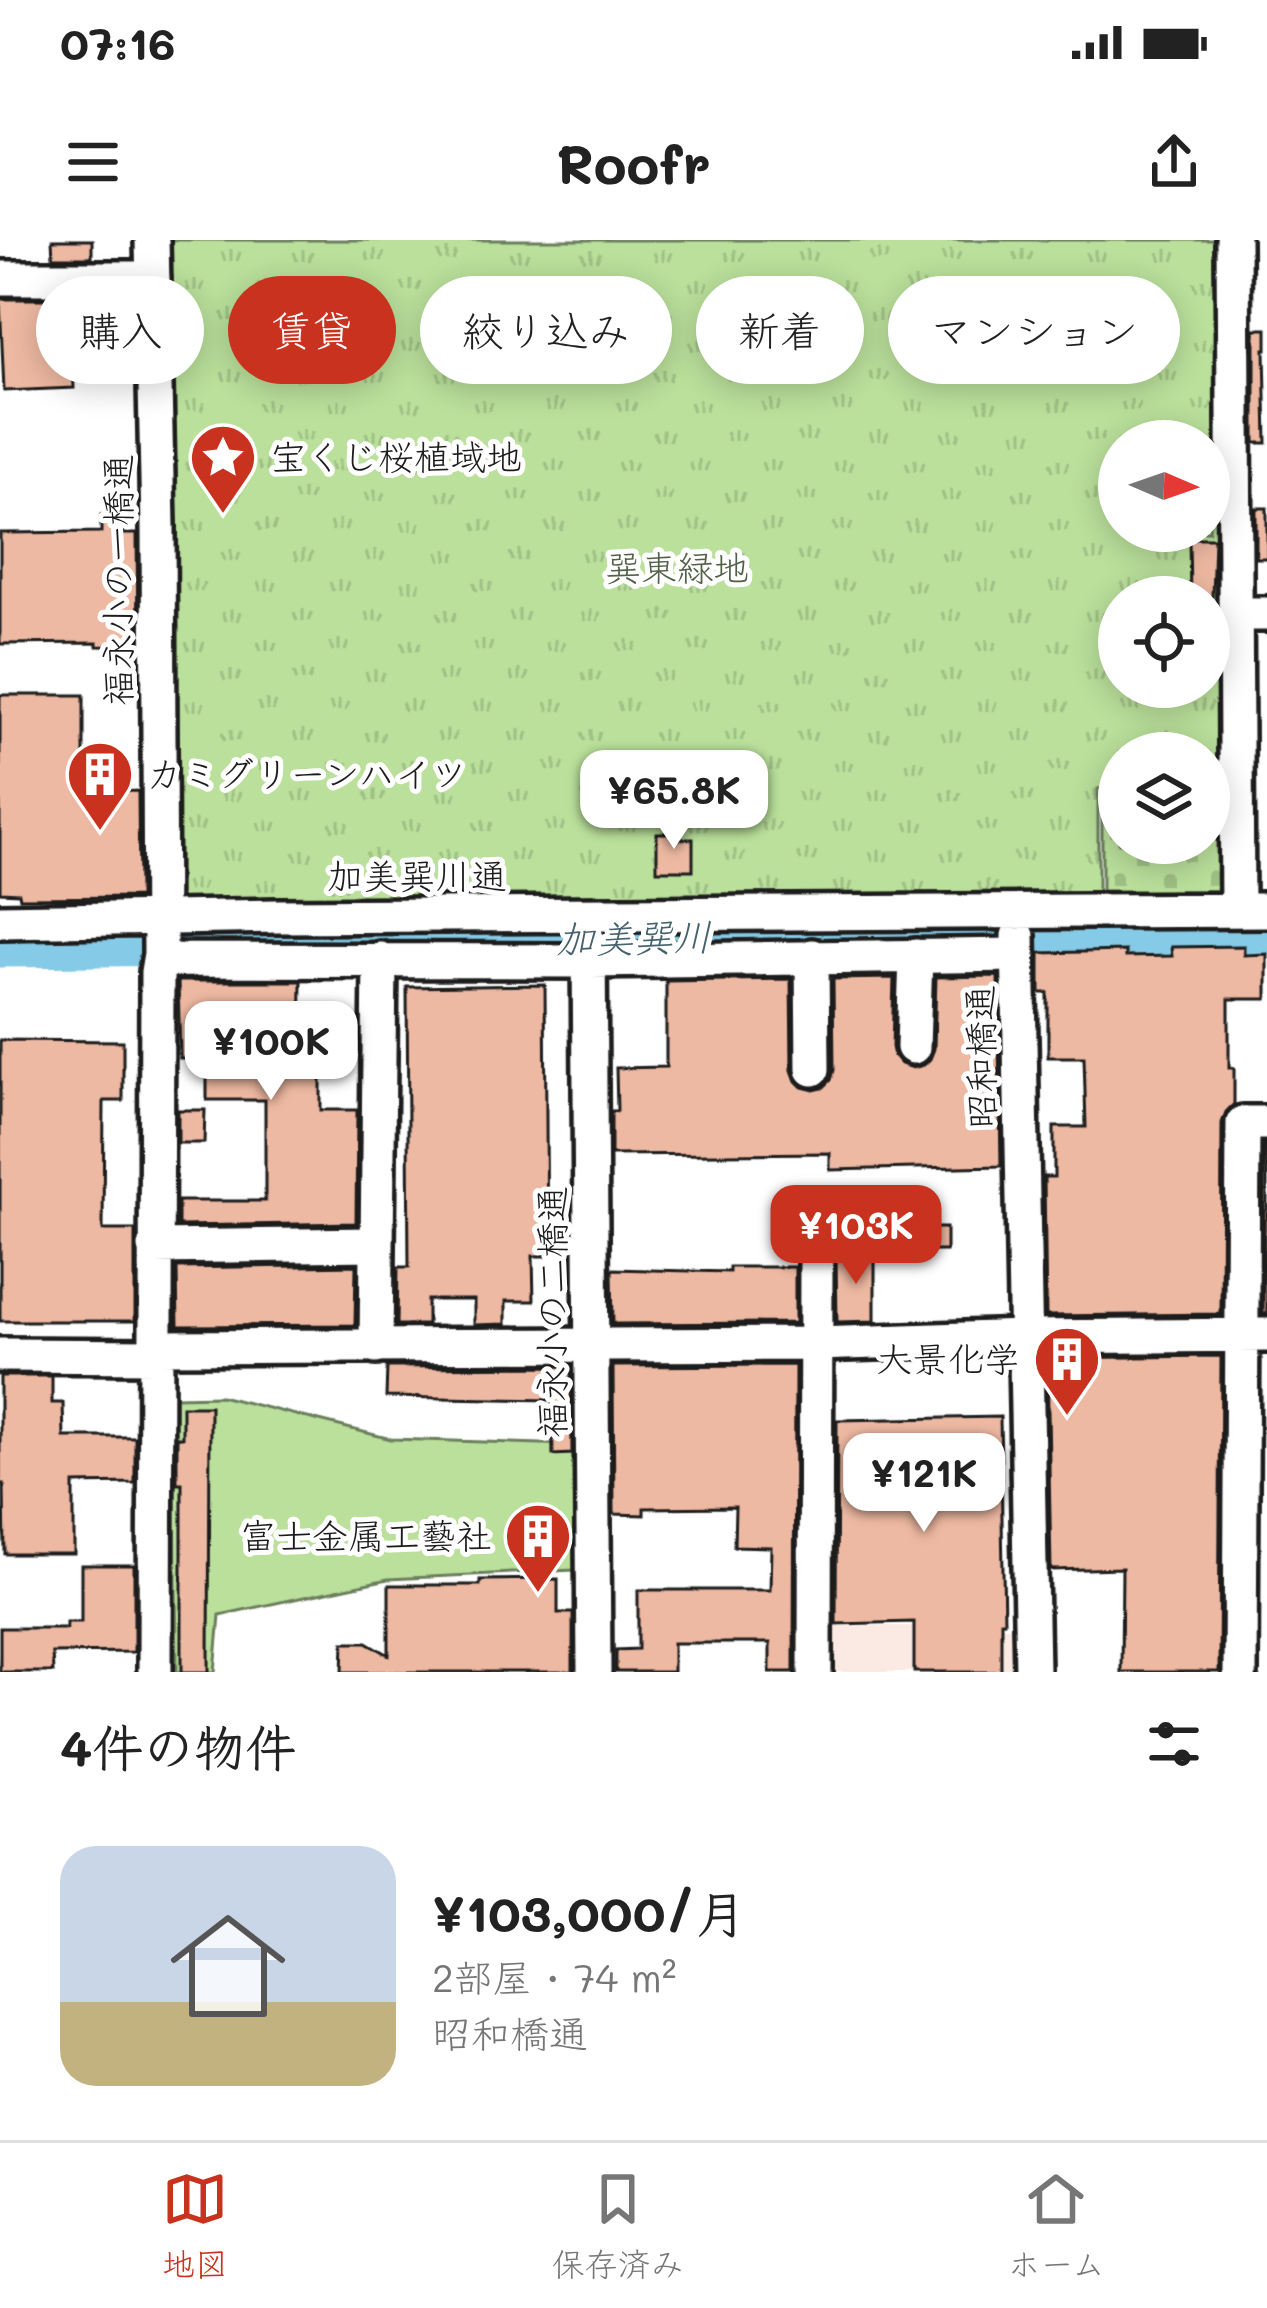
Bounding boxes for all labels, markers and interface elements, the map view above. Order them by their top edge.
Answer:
text: 07:16 [60,13,175,71]
text: Roofr [556,127,711,198]
icon: menu [60,129,126,195]
icon: share [1141,129,1207,195]
chip: 購入 [36,276,204,384]
chip: 賃貸 [228,276,396,384]
chip: 絞り込み [420,276,672,384]
chip: 新着 [696,276,864,384]
chip: マンション [888,276,1180,384]
north arrow [1098,420,1230,552]
map controls [1098,420,1230,864]
place icon: 宝くじ桜植域地 [188,422,258,516]
place label: 宝くじ桜植域地 [270,432,522,479]
street label: 福永小の一橋通 [93,454,140,706]
park label: 巽東緑地 [605,543,749,590]
button: locate [1098,576,1230,708]
button: layers [1098,732,1230,864]
building icon: カミグリーンハイツ [65,739,135,833]
place label: カミグリーンハイツ [146,749,466,796]
pin: ¥65.8K [576,750,772,852]
text: ¥65.8K [607,763,741,814]
street label: 加美巽川通 [327,851,507,898]
water label: 加美巽川 [556,910,712,963]
street label: 昭和橋通 [955,985,1004,1129]
pin: ¥100K [187,1001,355,1103]
text: ¥100K [212,1014,330,1065]
pin: ¥103K [772,1185,940,1287]
street label: 福永小の二橋通 [527,1186,574,1438]
text: ¥103K [798,1198,914,1249]
building icon: 大景化学 [1032,1324,1102,1418]
place label: 大景化学 [876,1334,1020,1381]
pin: ¥121K [840,1433,1008,1535]
text: ¥121K [870,1446,978,1497]
building icon: 富士金属工藝社 [503,1501,573,1595]
place label: 富士金属工藝社 [240,1511,492,1558]
icon: filters [1141,1711,1207,1777]
text: 4件の物件 [60,1712,296,1779]
text: ¥103,000/月 [432,1878,746,1945]
icon: home [156,1894,300,2038]
text: 2部屋 · 74 m² [432,1951,677,2002]
text: 昭和橋通 [432,2007,588,2058]
tab: 地図 [162,2166,228,2286]
tab: 保存済み [552,2166,684,2286]
tab: ホーム [1007,2166,1105,2286]

